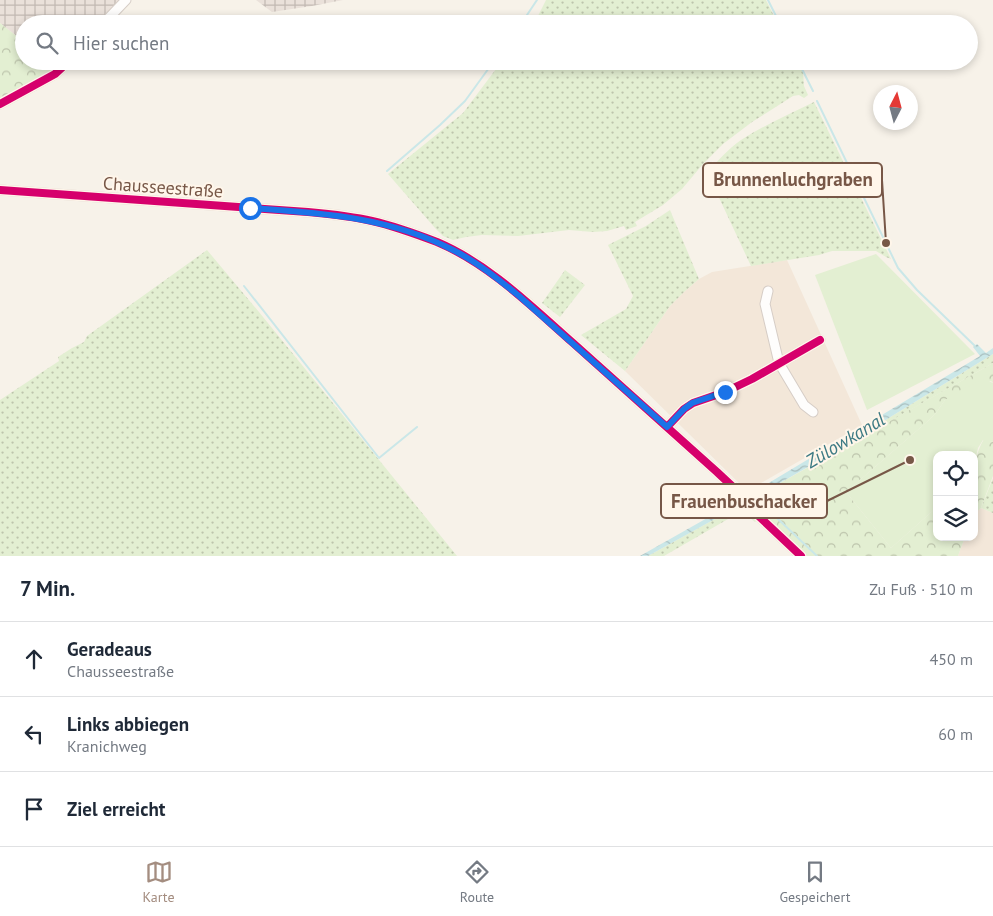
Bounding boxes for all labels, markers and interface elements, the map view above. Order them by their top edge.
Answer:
search box [15,15,978,70]
icon: search [33,29,61,57]
text: Hier suchen [73,31,169,55]
north arrow [873,85,918,130]
callout: Brunnenluchgraben [703,163,882,197]
text: Brunnenluchgraben [713,167,873,191]
street label: Chausseestraße [102,171,224,203]
route start [239,197,262,220]
route end [714,381,737,404]
water label: Zülowkanal [800,407,889,474]
map controls [933,451,978,541]
button: locate [933,451,978,496]
callout: Frauenbuschacker [661,484,827,518]
text: Frauenbuschacker [671,489,817,513]
button: layers [933,496,978,541]
text: 7 Min. [20,575,75,602]
text: Zu Fuß · 510 m [869,579,973,599]
text: Geradeaus [67,637,152,661]
icon: ahead [20,645,48,673]
text: 450 m [930,649,973,669]
text: Chausseestraße [67,661,174,681]
text: Links abbiegen [67,712,189,736]
icon: left [20,720,48,748]
text: 60 m [938,724,973,744]
text: Kranichweg [67,736,147,756]
icon: arrive [20,795,48,823]
text: Ziel erreicht [67,797,165,821]
tab: Karte [143,858,175,906]
tab: Route [460,858,494,906]
tab: Gespeichert [779,858,850,906]

